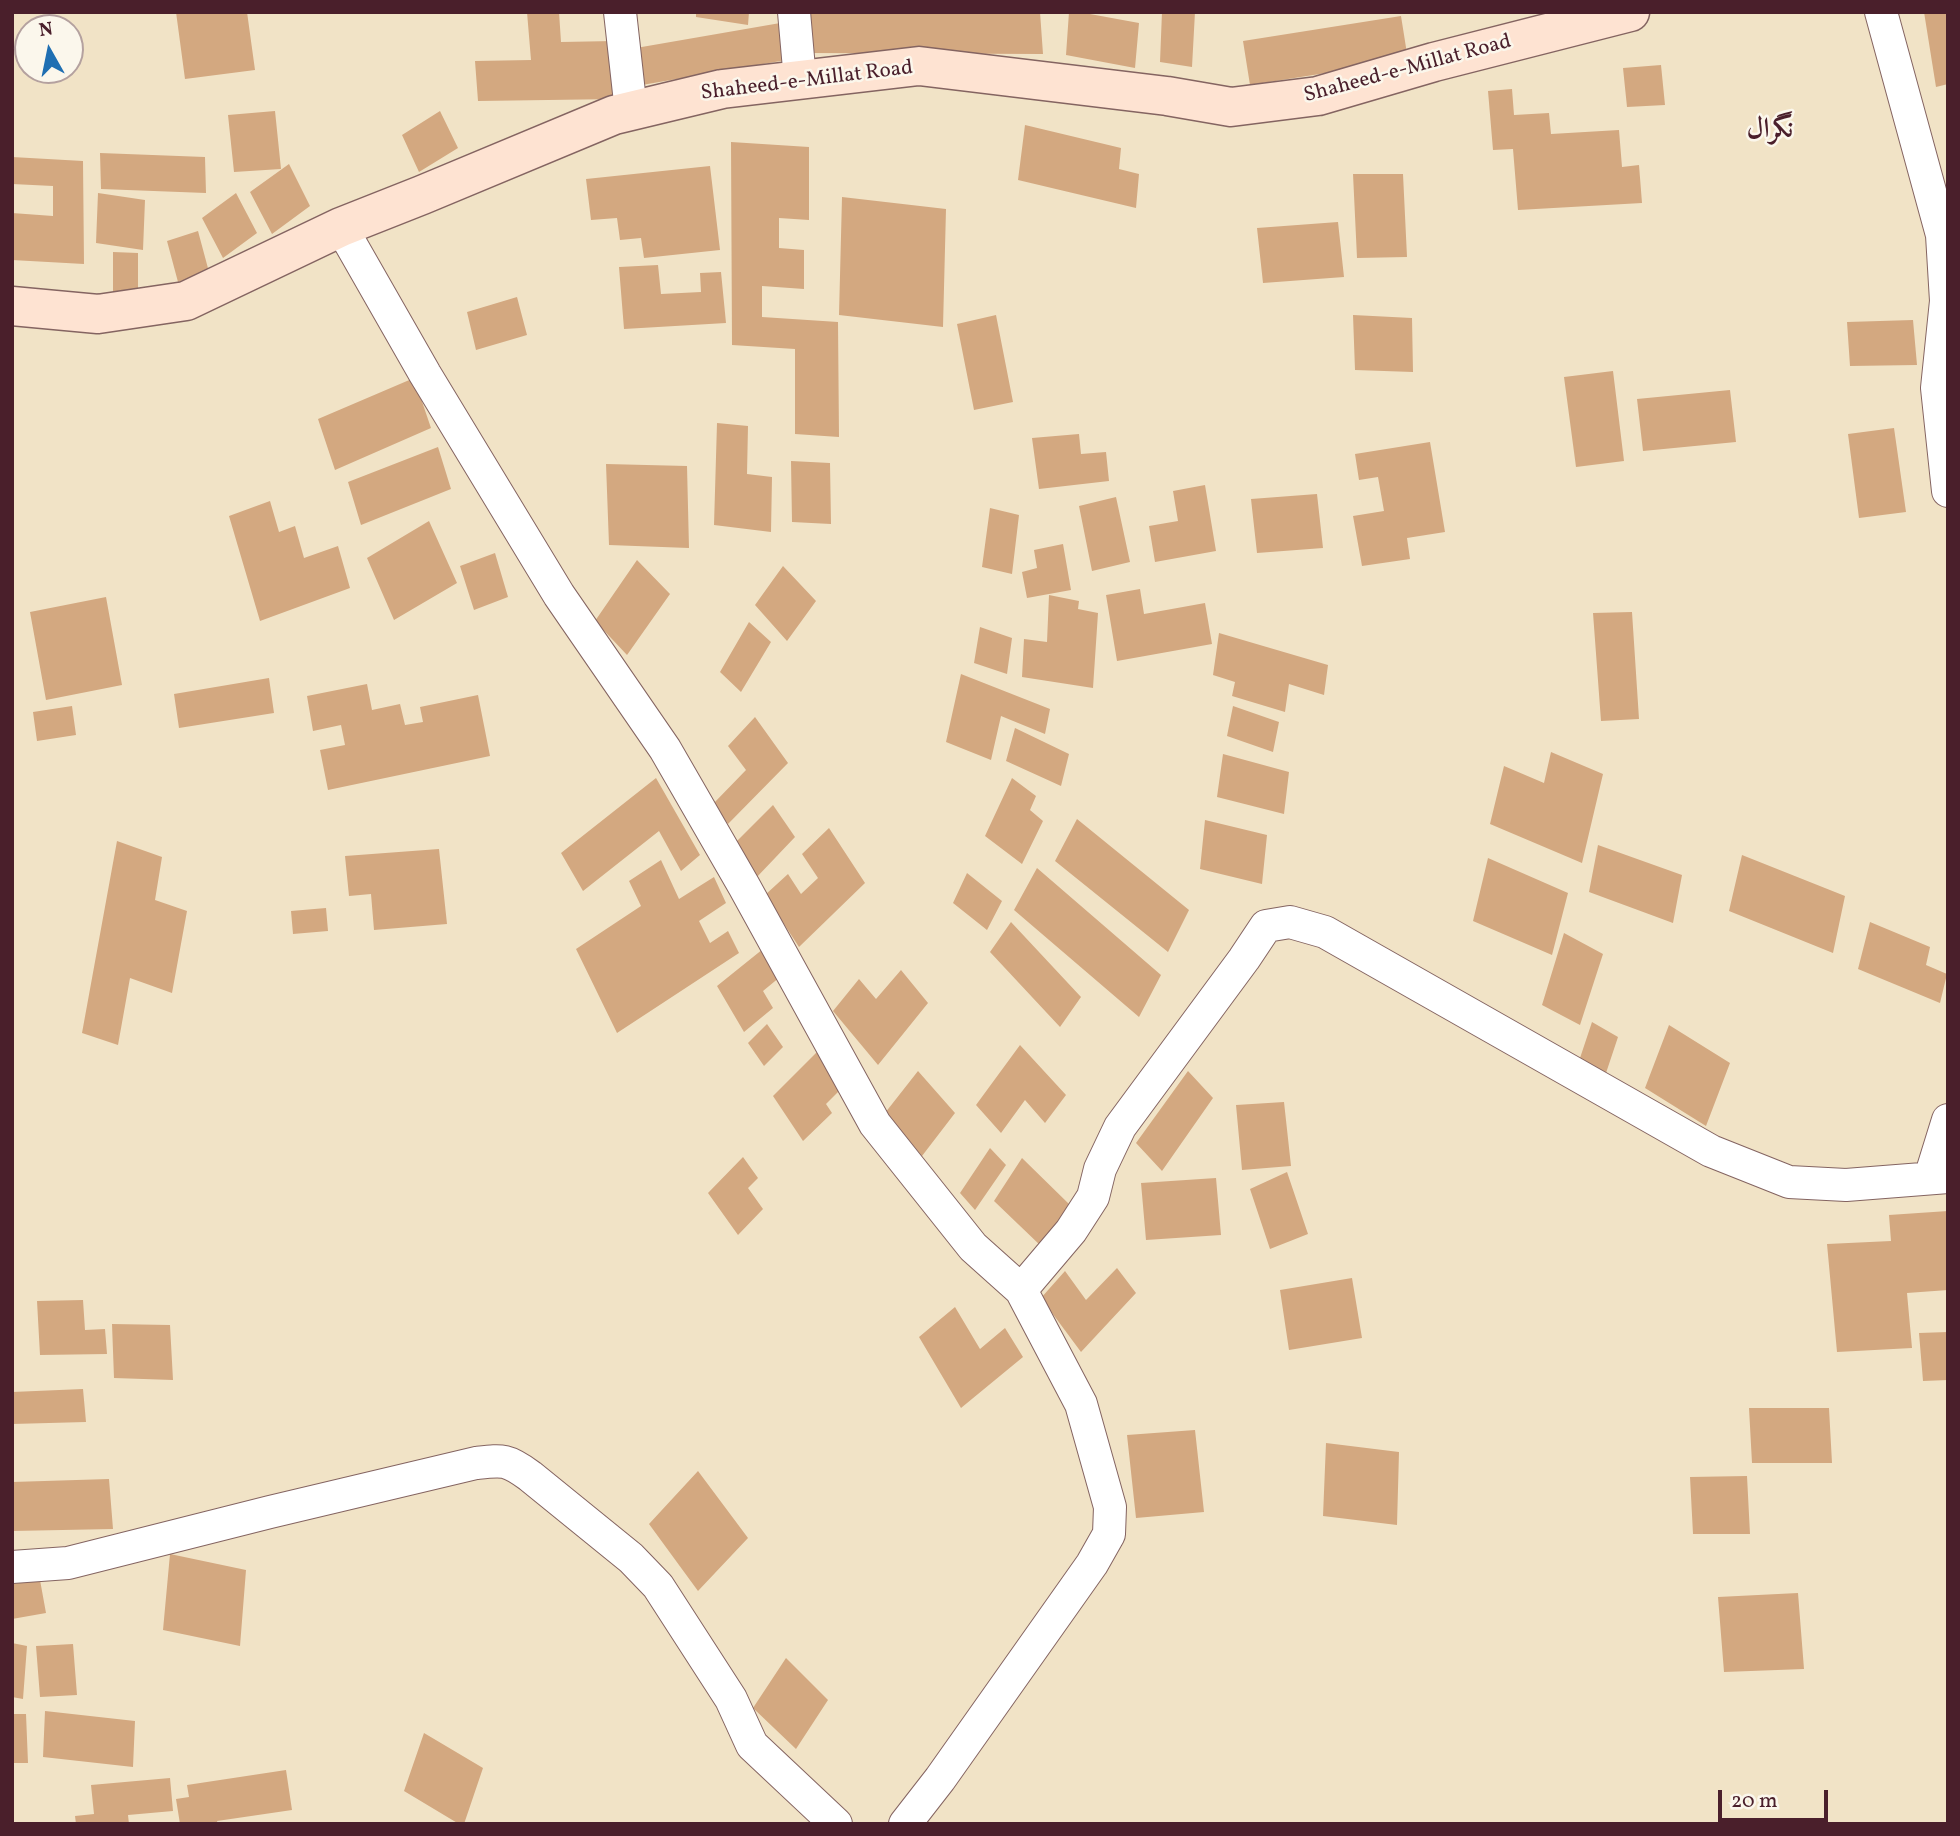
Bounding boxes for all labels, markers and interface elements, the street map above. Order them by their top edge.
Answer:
north arrow [14,14,84,84]
text: N [37,16,55,44]
street label: Shaheed-e-Millat Road [1302,30,1514,110]
street label: Shaheed-e-Millat Road [699,56,915,108]
district label: نگرال [1747,115,1793,149]
scale bar [1722,1776,1832,1820]
text: 20 m [1731,1787,1777,1816]

